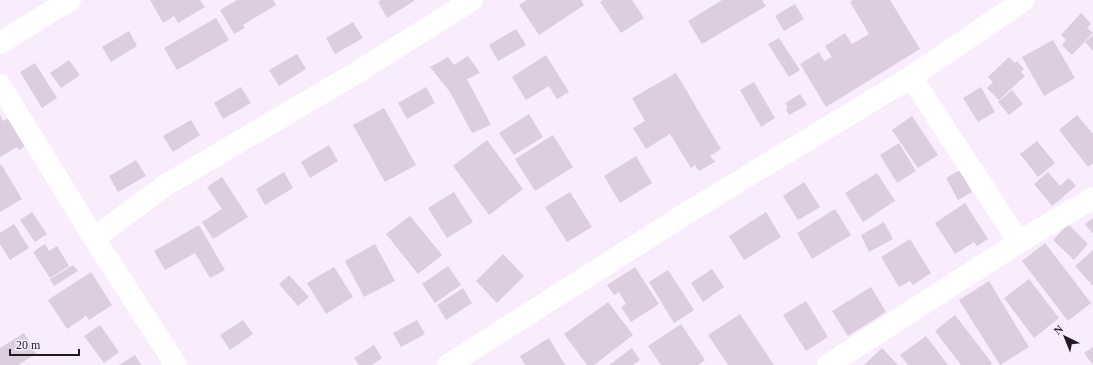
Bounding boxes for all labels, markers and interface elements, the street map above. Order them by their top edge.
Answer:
north arrow [1045,317,1085,357]
text: N [1051,323,1065,337]
scale bar [10,331,79,357]
text: 20 m [16,338,41,352]

